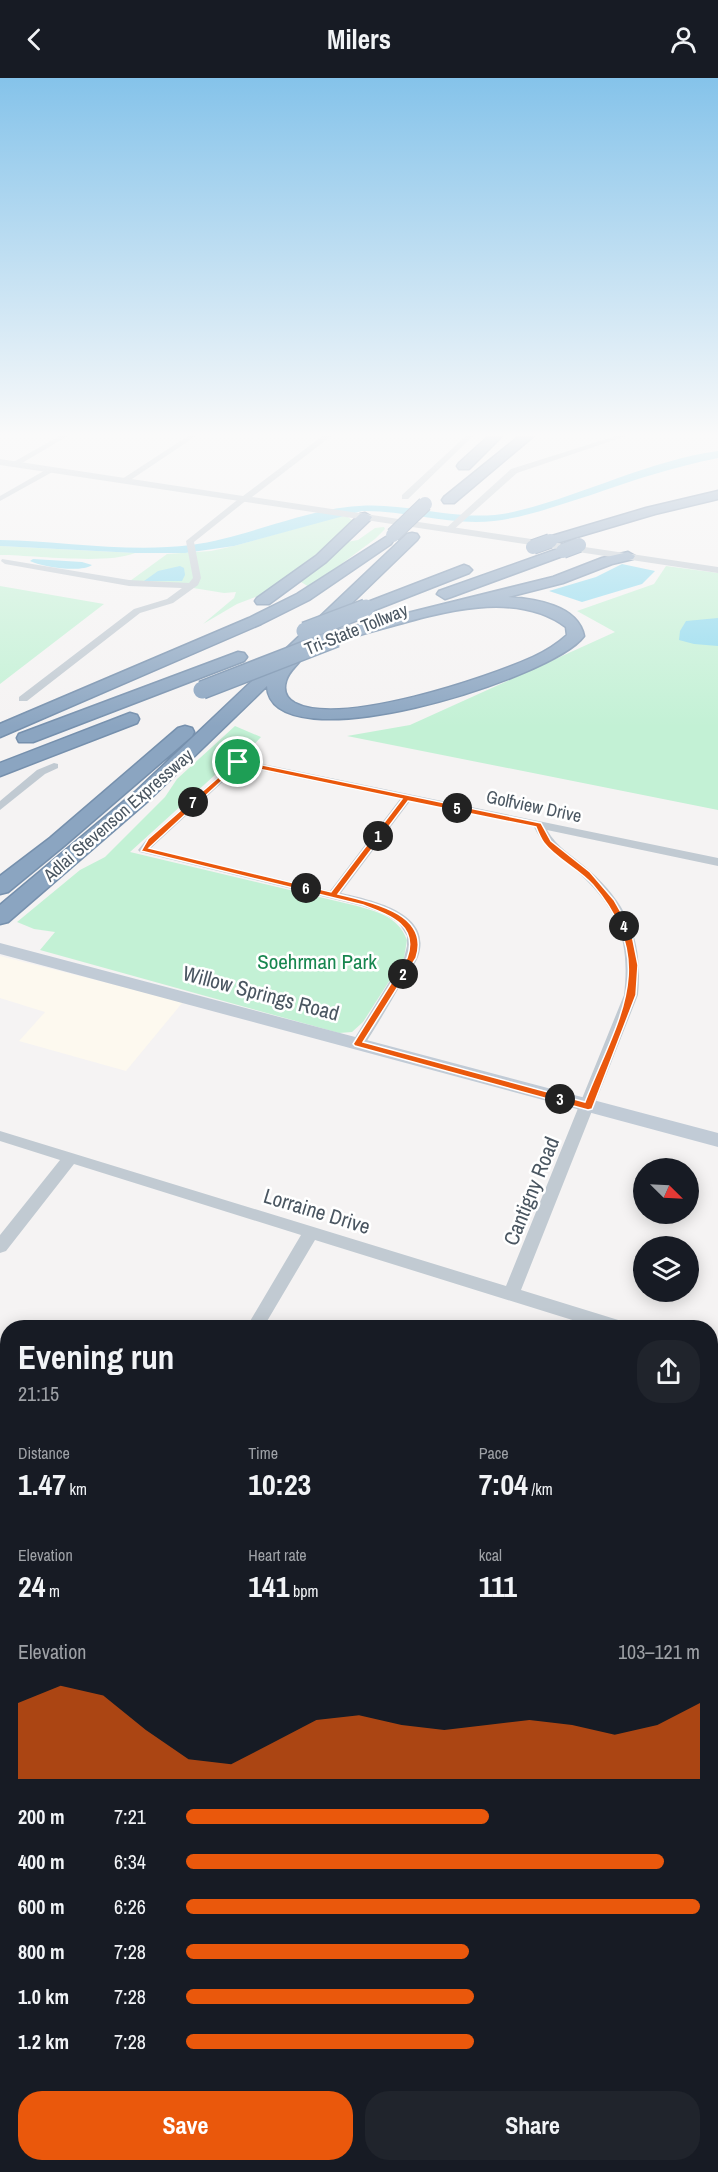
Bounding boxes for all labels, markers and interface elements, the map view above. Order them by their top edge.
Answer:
text: Milers [327,21,391,57]
icon: back [18,23,51,56]
icon: person [667,23,700,56]
street label: Tri-State Tollway [301,597,412,661]
pin [212,736,263,787]
street label: Adlai Stevenson Expressway [37,742,199,888]
icon: arrive [221,745,254,778]
street label: Golfview Drive [484,784,584,828]
pin: 7 [178,787,208,817]
text: 7 [189,791,197,813]
pin: 5 [442,793,472,823]
text: 5 [453,797,461,819]
pin: 1 [363,821,393,851]
text: 1 [374,825,382,847]
pin: 6 [291,873,321,903]
text: 6 [302,877,310,899]
pin: 4 [609,911,639,941]
text: 4 [620,915,628,937]
park label: Soehrman Park [257,947,377,976]
street label: Willow Springs Road [180,958,342,1028]
pin: 2 [388,959,418,989]
text: 2 [399,963,407,985]
pin: 3 [545,1084,575,1114]
text: 3 [556,1088,564,1110]
street label: Cantigny Road [496,1132,566,1250]
north arrow [633,1158,699,1224]
map controls [633,1158,699,1302]
street label: Lorraine Drive [260,1181,374,1241]
button: layers [633,1236,699,1302]
text: Evening run [18,1335,174,1379]
button: share [637,1340,700,1403]
text: 21:15 [18,1380,59,1407]
text: Distance [18,1442,70,1464]
text: Time [248,1442,278,1464]
text: Pace [479,1442,509,1464]
text: 1.47 [18,1464,66,1504]
text: 10:23 [248,1464,311,1504]
text: 7:04 [479,1464,528,1504]
text: km [66,1478,87,1500]
text: /km [528,1478,553,1500]
text: Elevation [18,1544,73,1566]
text: Heart rate [248,1544,307,1566]
text: kcal [479,1544,502,1566]
text: 24 [18,1566,45,1606]
text: 141 [248,1566,289,1606]
text: 111 [479,1566,517,1606]
text: m [45,1580,60,1602]
text: bpm [289,1580,319,1602]
text: Elevation [18,1638,86,1665]
text: 103–121 m [618,1638,700,1665]
text: 200 m [18,1803,65,1830]
text: 7:21 [114,1803,146,1830]
text: 400 m [18,1848,65,1875]
text: 6:34 [114,1848,146,1875]
text: 600 m [18,1893,65,1920]
text: 6:26 [114,1893,146,1920]
text: 800 m [18,1938,65,1965]
text: 7:28 [114,1938,146,1965]
text: 1.0 km [18,1983,69,2010]
text: 7:28 [114,1983,146,2010]
text: 1.2 km [18,2028,69,2055]
text: 7:28 [114,2028,146,2055]
button: Save [18,2091,353,2160]
button: Share [365,2091,700,2160]

